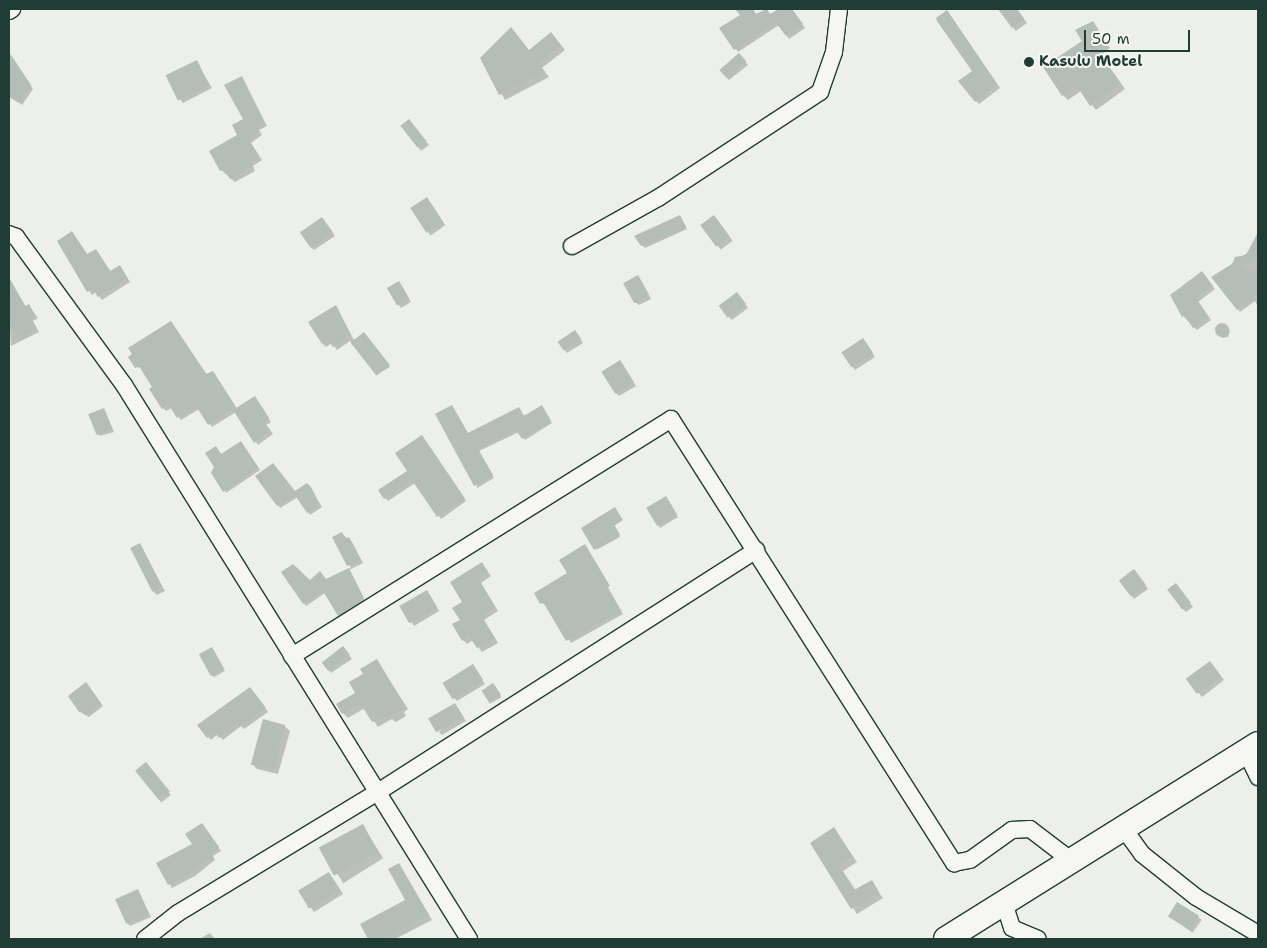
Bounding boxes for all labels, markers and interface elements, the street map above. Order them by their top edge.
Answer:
scale bar [1087,20,1193,52]
text: 50 m [1092,29,1130,49]
place label: Kasulu Motel [1039,53,1142,71]
marker: Kasulu Motel [1023,56,1035,68]

